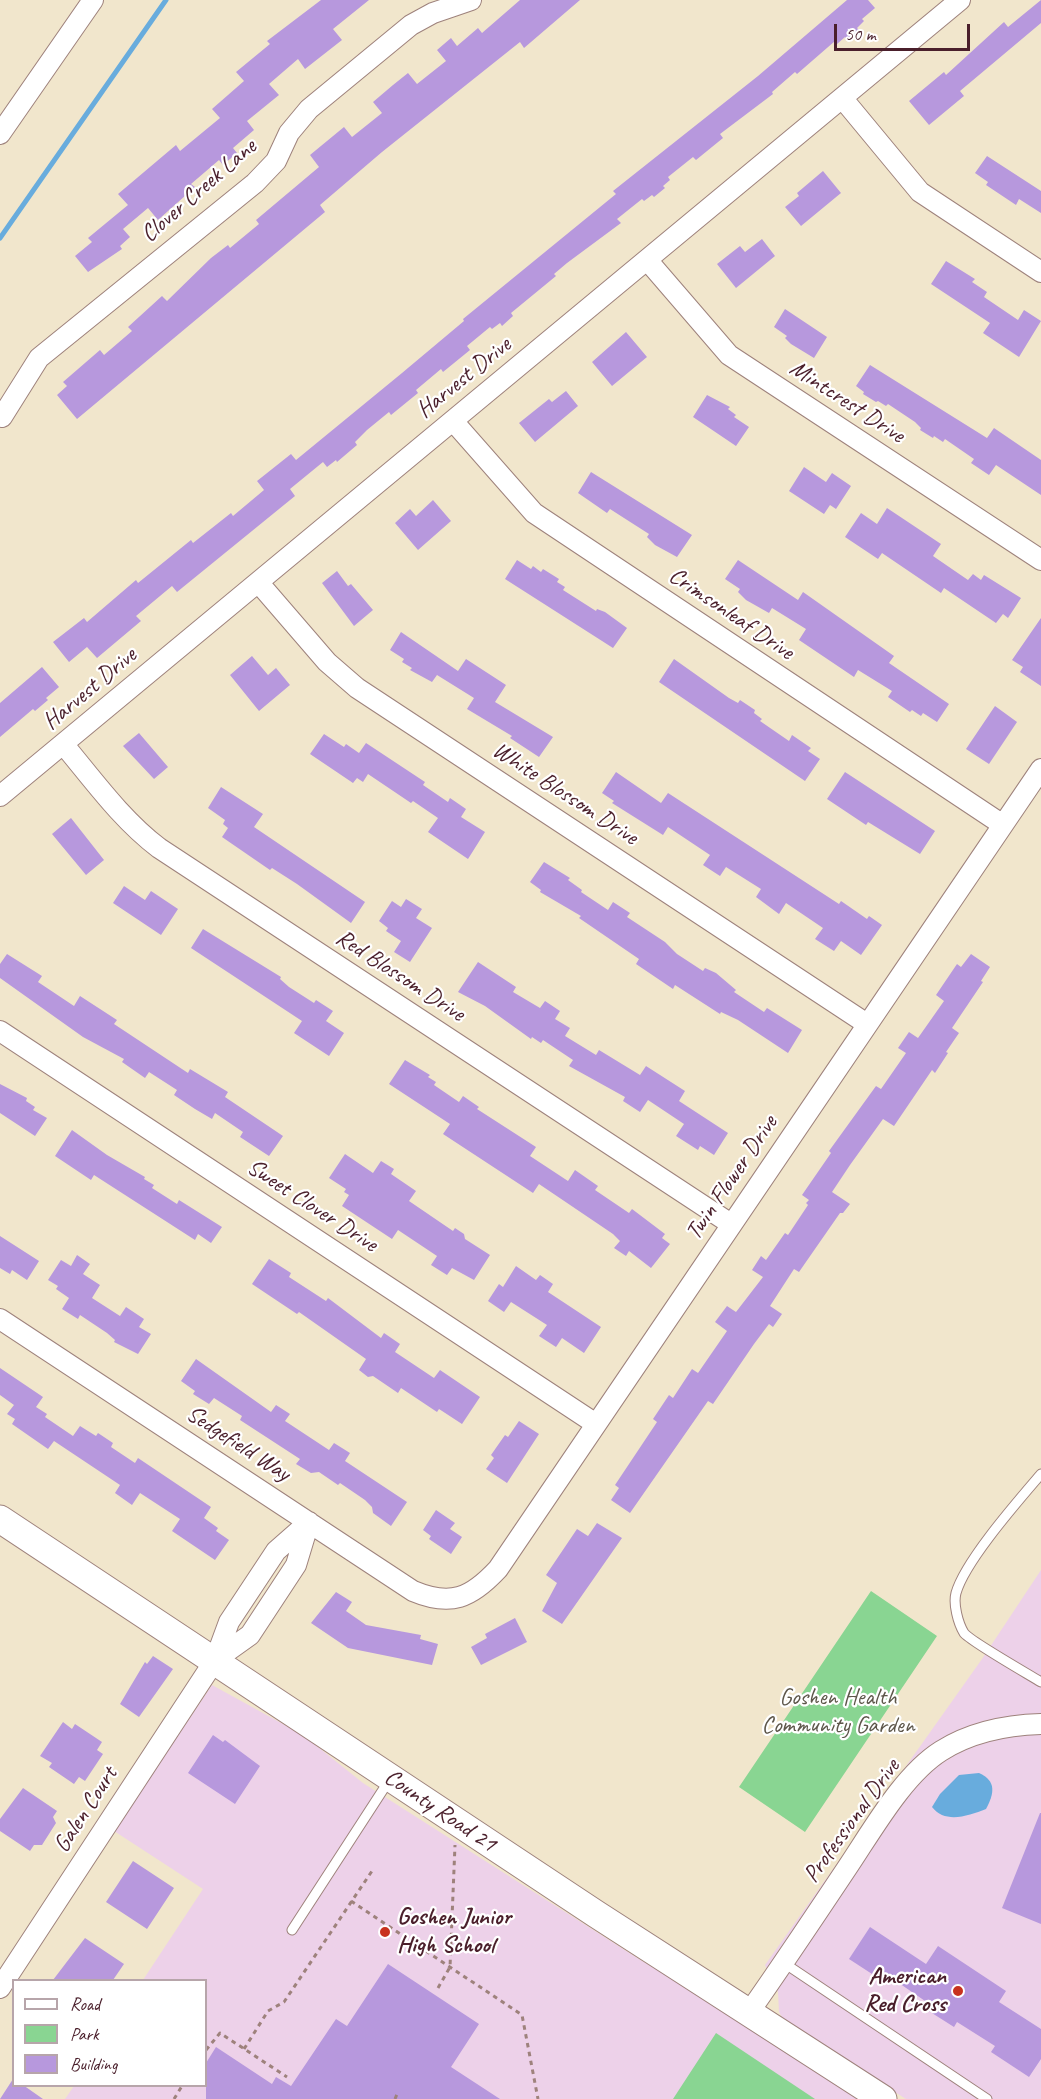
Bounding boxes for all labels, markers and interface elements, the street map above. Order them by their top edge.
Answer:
scale bar [837,12,974,50]
text: 50 m [845,23,876,45]
street label: Clover Creek Lane [135,133,263,249]
street label: Harvest Drive [411,331,517,425]
street label: Mintcrest Drive [784,354,910,450]
street label: Crimsonleaf Drive [663,562,799,666]
street label: Harvest Drive [37,642,143,736]
street label: White Blossom Drive [487,736,643,852]
street label: Red Blossom Drive [330,924,470,1028]
street label: Twin Flower Drive [680,1110,784,1246]
street label: Sweet Clover Drive [241,1153,383,1259]
street label: Sedgefield Way [181,1400,295,1488]
park label: Goshen Health Community Garden [762,1684,914,1740]
street label: Professional Drive [798,1754,906,1888]
street label: Galen Court [48,1762,124,1858]
street label: County Road 21 [378,1763,502,1859]
place label: Goshen Junior High School [397,1904,511,1960]
marker: Goshen Junior High School [378,1925,392,1939]
place label: American Red Cross [864,1963,946,2019]
legend [12,1979,207,2087]
marker: American Red Cross [951,1984,965,1998]
text: Road [70,1993,100,2015]
text: Park [70,2023,99,2045]
text: Building [70,2053,117,2075]

